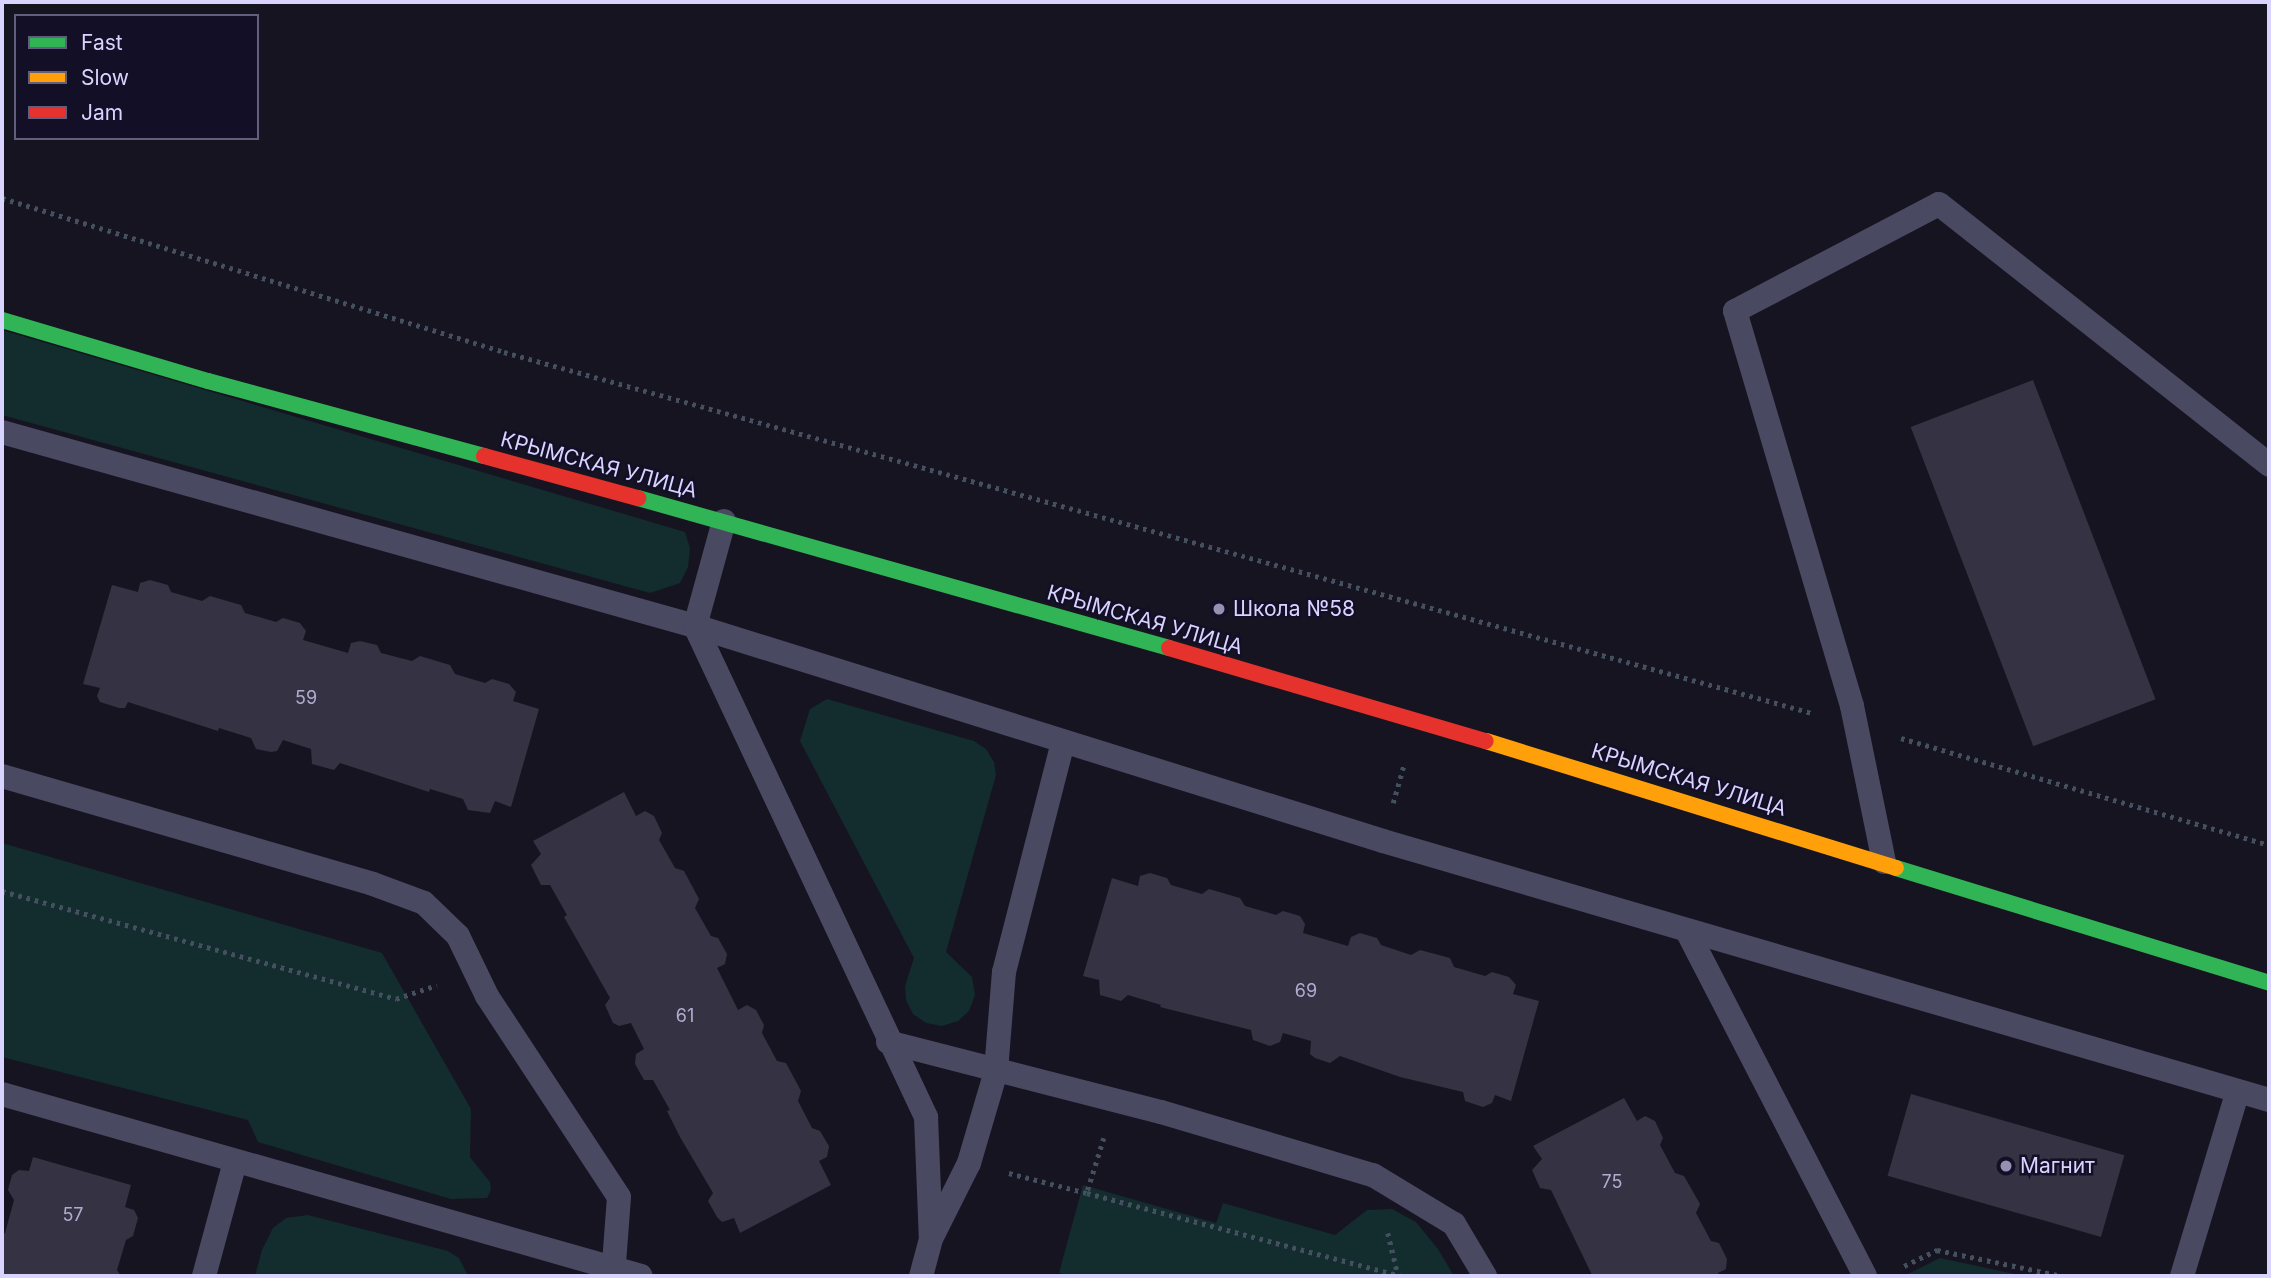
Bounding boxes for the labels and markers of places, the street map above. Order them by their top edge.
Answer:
place label: Школа №58 [1233,596,1355,622]
marker: Школа №58 [1211,601,1227,617]
place label: Магнит [2020,1153,2095,1179]
marker: Магнит [1998,1158,2014,1174]

